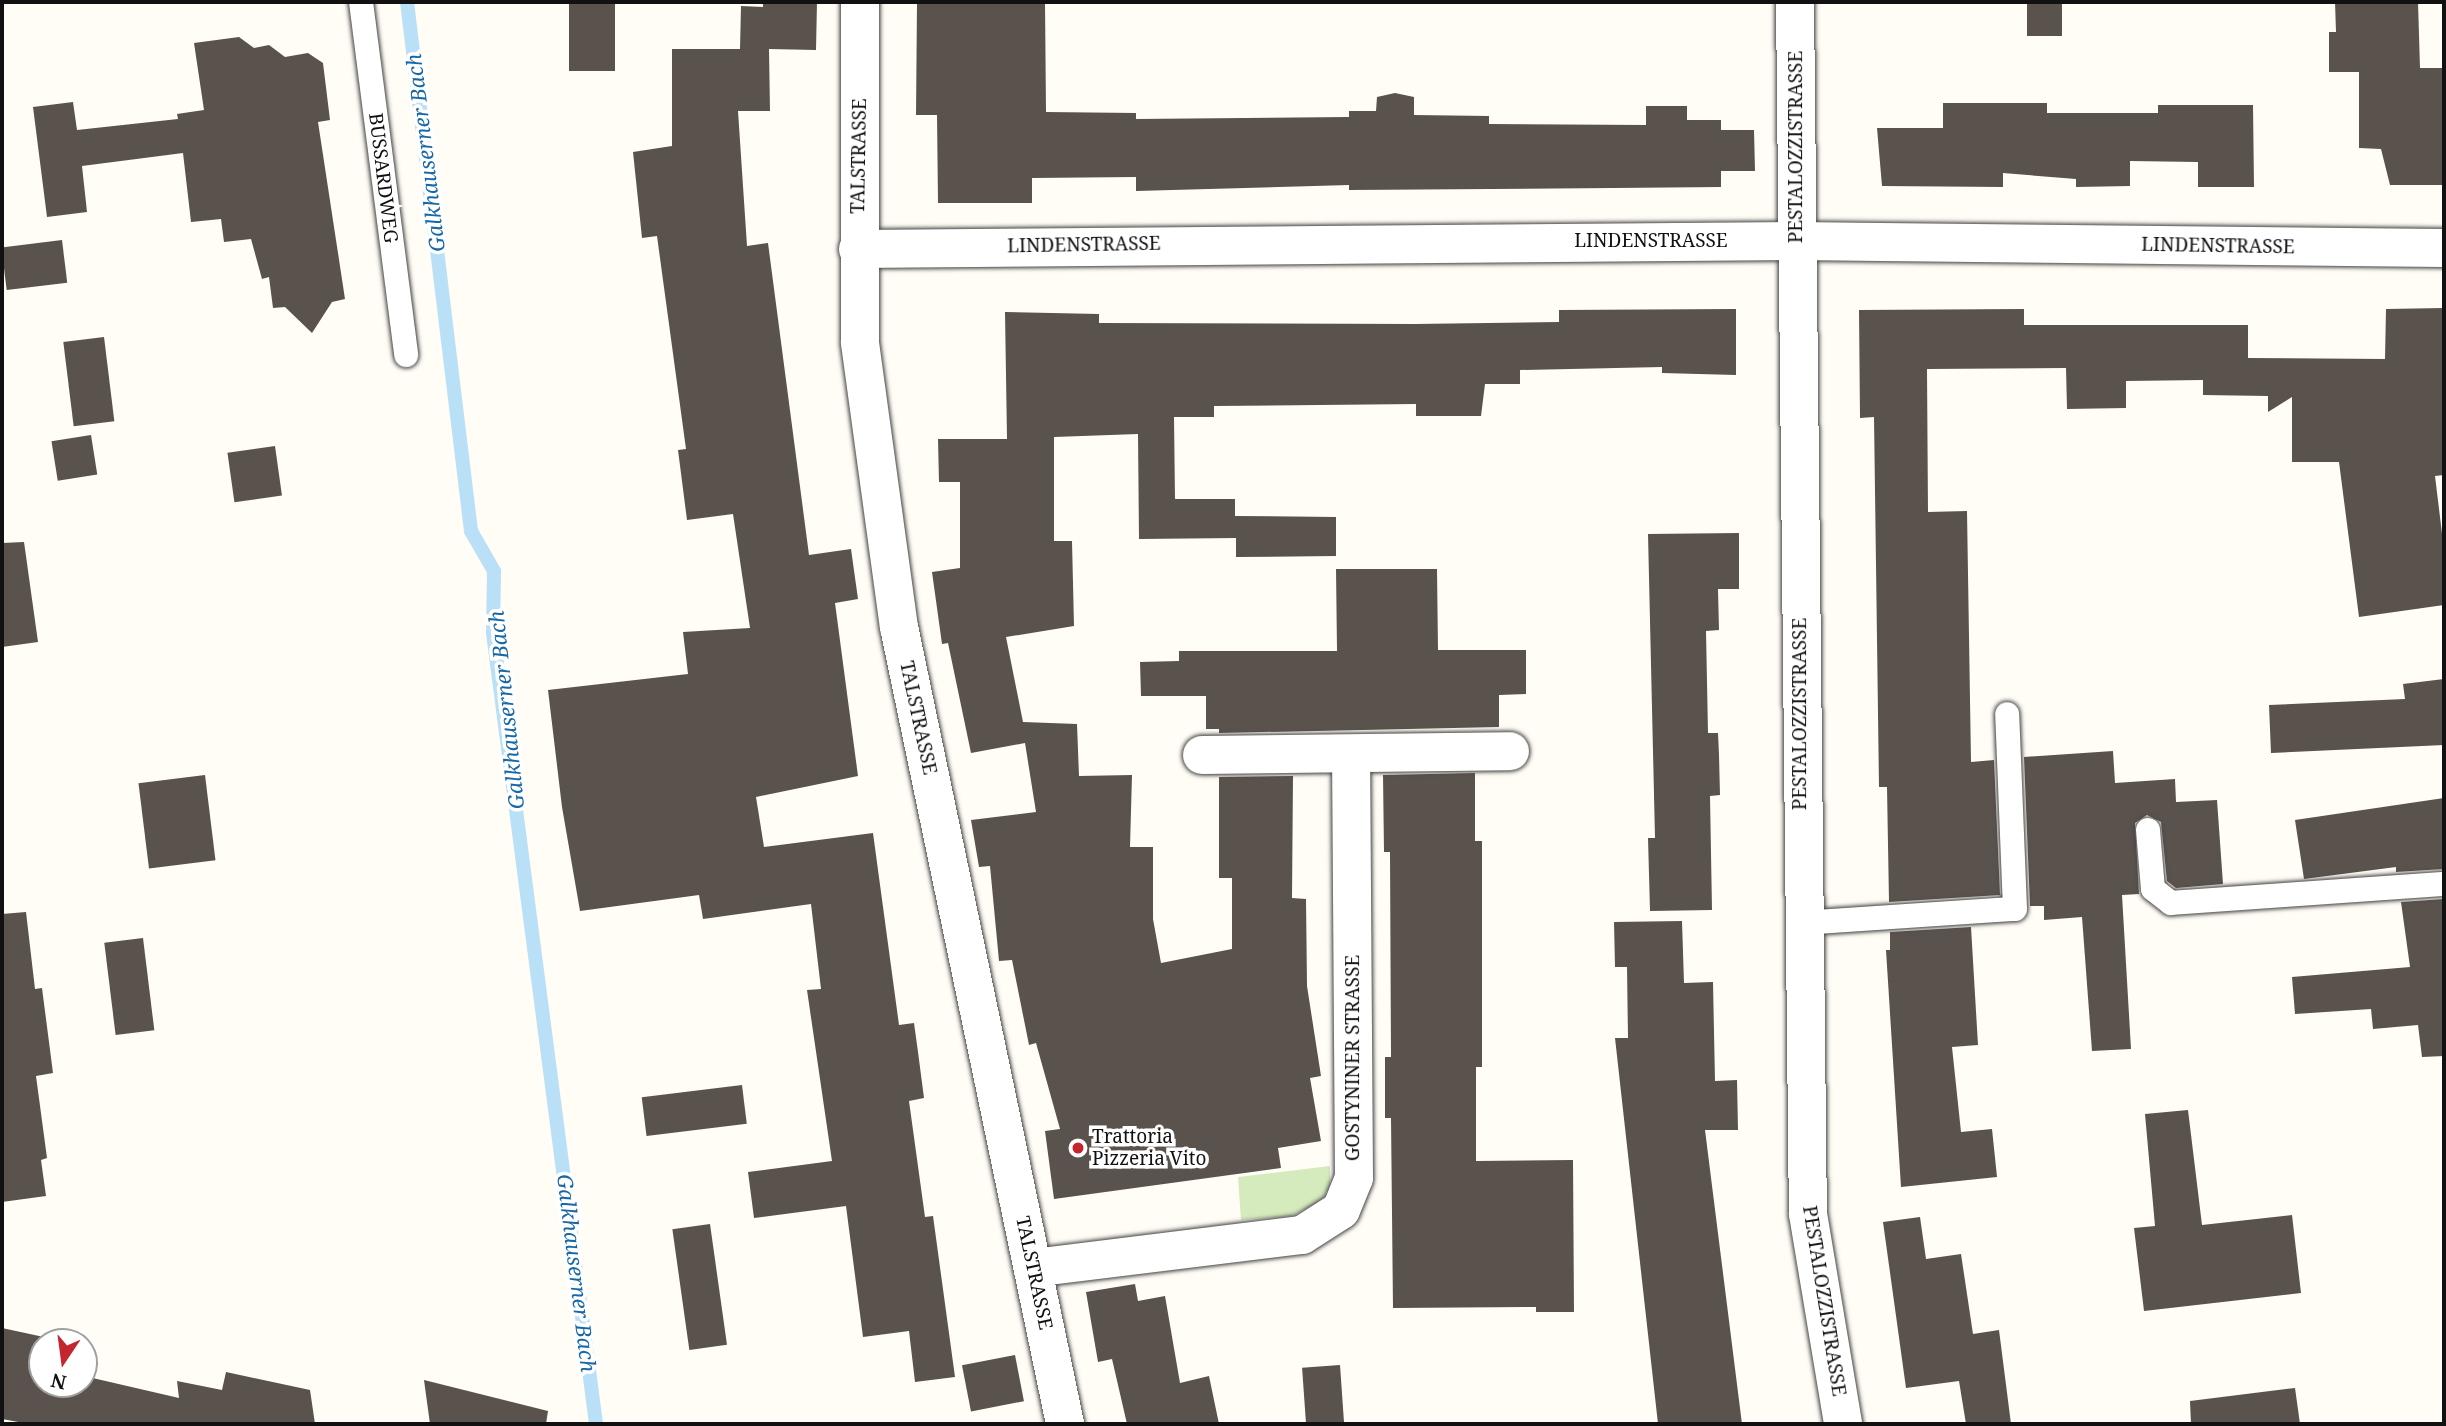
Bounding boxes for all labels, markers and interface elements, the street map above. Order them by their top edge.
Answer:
street label: PESTALOZZISTRASSE [1785,51,1807,243]
water label: Galkhauserner Bach [400,52,450,254]
street label: TALSTRASSE [847,98,871,214]
street label: BUSSARDWEG [364,112,402,244]
street label: LINDENSTRASSE [1574,230,1728,252]
street label: LINDENSTRASSE [1007,232,1161,258]
street label: LINDENSTRASSE [2141,233,2295,259]
water label: Galkhauserner Bach [483,609,529,811]
street label: PESTALOZZISTRASSE [1789,618,1811,810]
street label: TALSTRASSE [895,659,941,777]
street label: GOSTYNINER STRASSE [1342,955,1364,1161]
place label: Trattoria Pizzeria Vito [1092,1126,1206,1170]
marker: Trattoria Pizzeria Vito [1070,1140,1086,1156]
water label: Galkhauserner Bach [552,1172,602,1374]
street label: PESTALOZZISTRASSE [1798,1204,1850,1398]
street label: TALSTRASSE [1011,1214,1057,1332]
north arrow [28,1328,98,1398]
text: N [49,1367,69,1396]

